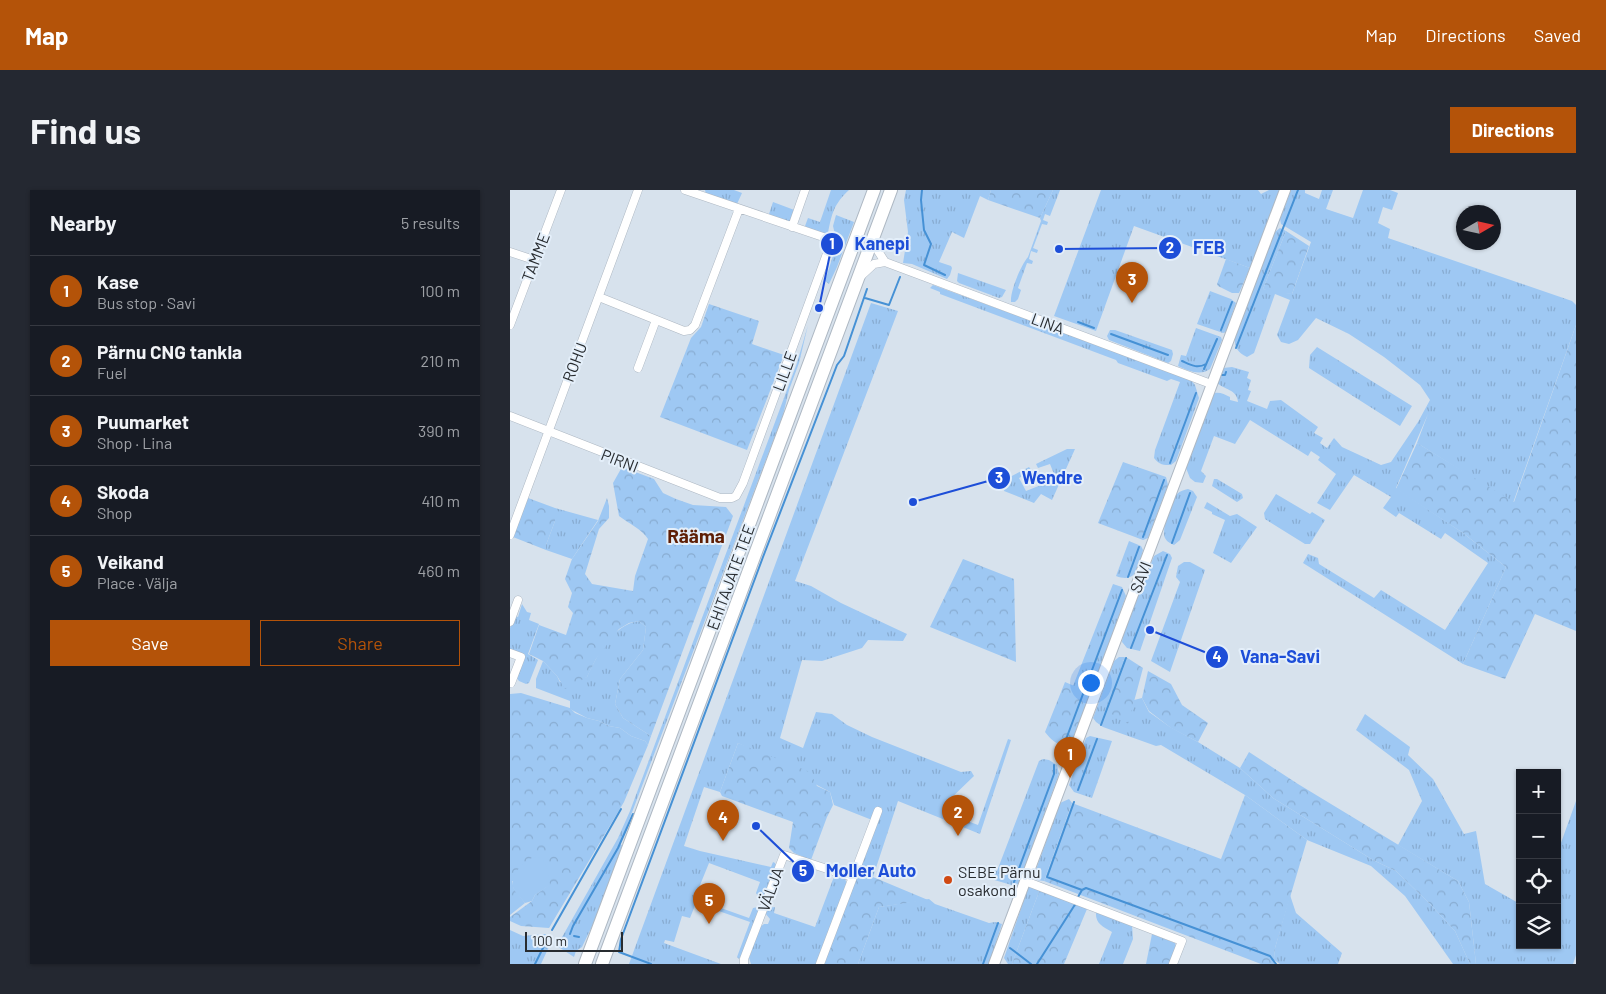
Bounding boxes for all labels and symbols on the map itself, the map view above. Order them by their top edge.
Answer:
north arrow [1456,205,1501,250]
callout: Kanepi [820,228,920,261]
street label: TAMME [517,230,553,284]
text: Kanepi [854,232,910,254]
callout: FEB [1158,232,1235,265]
text: 1 [829,234,835,252]
text: FEB [1193,236,1225,258]
text: 2 [1166,238,1174,256]
pin: 3 [1116,262,1148,303]
street label: LINA [1029,308,1067,338]
street label: ROHU [558,340,590,384]
street label: LILLE [768,348,800,394]
street label: PIRNI [599,444,641,476]
callout: Wendre [986,462,1092,495]
text: Wendre [1022,466,1083,488]
text: 3 [995,468,1003,486]
street label: EHITAJATE TEE [702,522,758,632]
district label: Rääma [667,524,725,547]
street label: SAVI [1125,559,1155,595]
callout: Vana-Savi [1205,641,1330,674]
text: Vana-Savi [1240,645,1320,667]
text: 4 [1212,647,1222,665]
your location [1078,670,1104,696]
pin: 1 [1054,737,1086,778]
pin: 2 [942,795,974,836]
pin: 4 [707,800,739,841]
callout: Moller Auto [791,855,926,888]
text: Moller Auto [826,859,916,881]
text: 5 [799,861,807,879]
place label: SEBE Pärnu osakond [958,862,1041,899]
street label: VÄLJA [753,864,787,914]
marker: SEBE Pärnu osakond [942,874,954,886]
pin: 5 [693,883,725,924]
scale bar [525,929,622,952]

